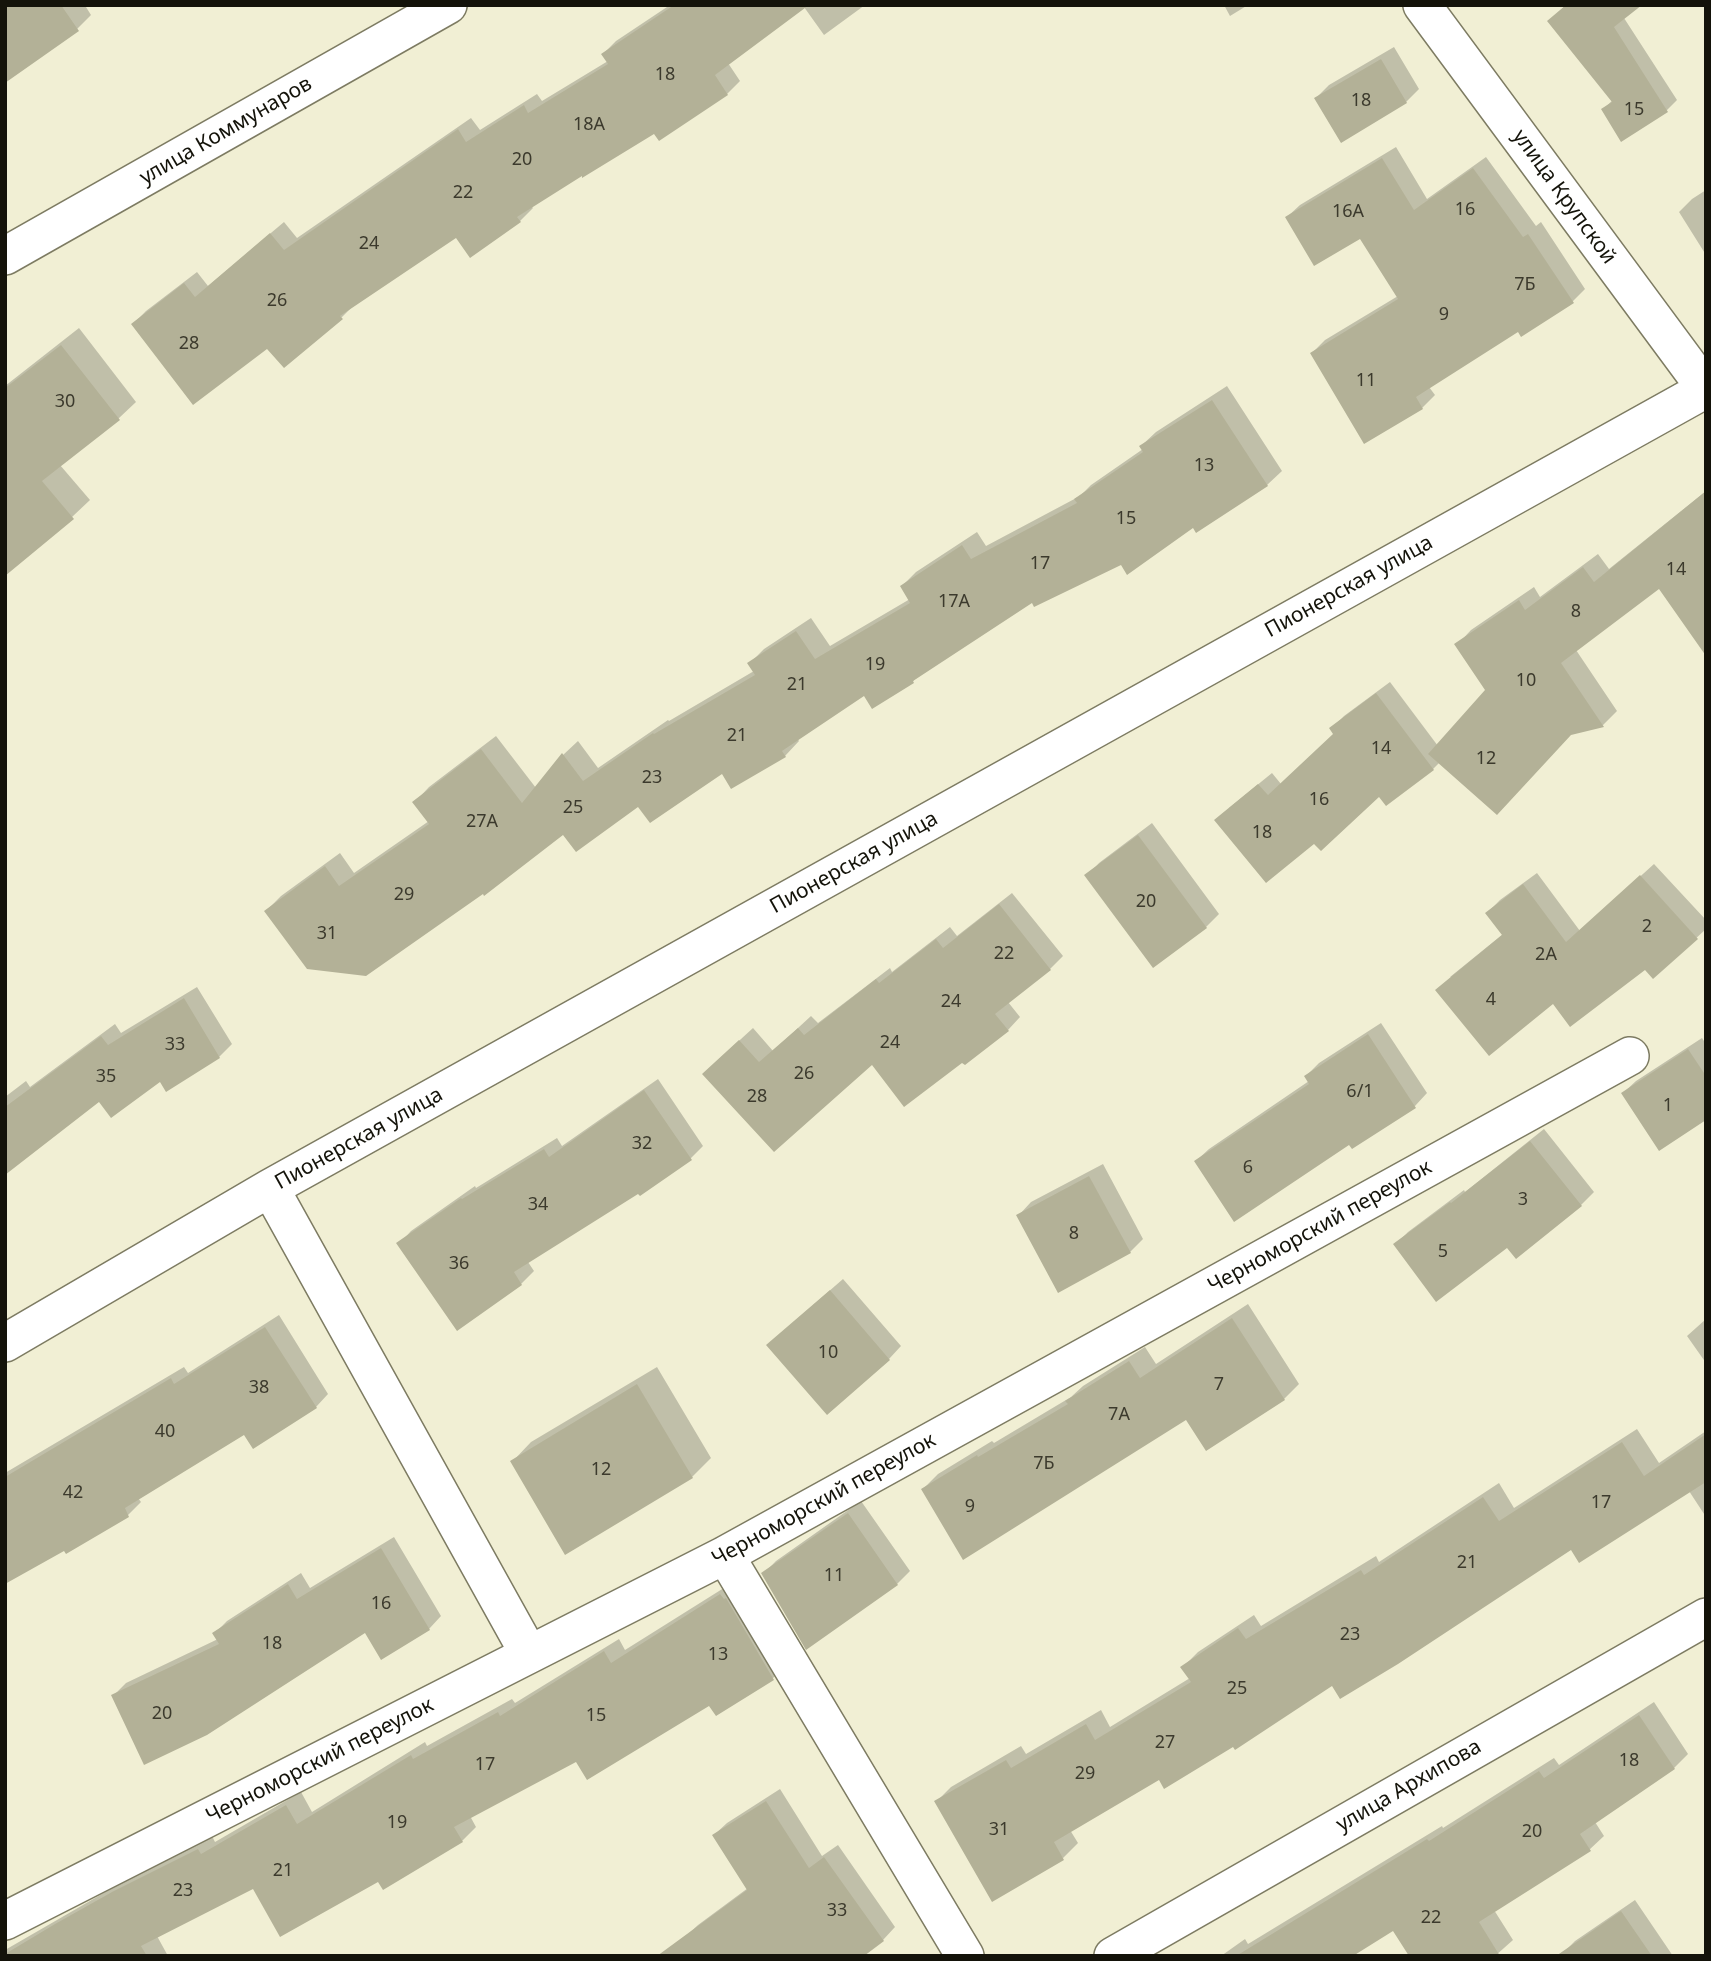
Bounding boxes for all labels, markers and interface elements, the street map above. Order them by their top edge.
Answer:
house number: 18 [655,64,675,86]
street label: улица Коммунаров [135,71,317,191]
house number: 18 [1351,90,1371,112]
house number: 15 [1624,99,1644,121]
house number: 18А [573,114,605,136]
street label: улица Крупской [1507,125,1621,269]
house number: 20 [512,149,532,171]
house number: 22 [453,182,473,204]
house number: 16 [1455,199,1475,221]
house number: 16А [1332,201,1364,223]
house number: 24 [359,233,379,255]
house number: 7Б [1514,274,1536,296]
house number: 26 [267,290,287,312]
house number: 9 [1439,304,1449,326]
house number: 28 [179,333,199,355]
house number: 11 [1356,370,1376,392]
house number: 30 [55,391,75,413]
house number: 13 [1194,455,1214,477]
house number: 15 [1116,508,1136,530]
street label: Пионерская улица [1261,530,1437,644]
house number: 17 [1030,553,1050,575]
house number: 14 [1666,559,1686,581]
house number: 17А [938,591,970,613]
house number: 8 [1571,601,1581,623]
house number: 19 [865,654,885,676]
house number: 10 [1516,670,1536,692]
house number: 21 [787,674,807,696]
house number: 21 [727,725,747,747]
house number: 14 [1371,738,1391,760]
house number: 12 [1476,748,1496,770]
house number: 23 [642,767,662,789]
house number: 16 [1309,789,1329,811]
house number: 25 [563,797,583,819]
street label: Пионерская улица [766,806,942,920]
house number: 27А [466,811,498,833]
house number: 18 [1252,822,1272,844]
house number: 29 [394,884,414,906]
house number: 20 [1136,891,1156,913]
house number: 2 [1642,916,1652,938]
house number: 31 [317,923,337,945]
house number: 22 [994,943,1014,965]
house number: 2А [1535,944,1557,966]
house number: 4 [1486,989,1496,1011]
house number: 24 [941,991,961,1013]
house number: 24 [880,1032,900,1054]
house number: 33 [165,1034,185,1056]
house number: 26 [794,1063,814,1085]
house number: 35 [96,1066,116,1088]
house number: 6/1 [1346,1081,1374,1103]
street label: Пионерская улица [271,1082,447,1196]
house number: 28 [747,1086,767,1108]
house number: 1 [1663,1095,1673,1117]
house number: 32 [632,1133,652,1155]
street label: Черноморский переулок [1204,1155,1436,1299]
house number: 6 [1243,1157,1253,1179]
house number: 3 [1518,1189,1528,1211]
house number: 34 [528,1194,548,1216]
house number: 8 [1069,1223,1079,1245]
house number: 5 [1438,1241,1448,1263]
house number: 36 [449,1253,469,1275]
house number: 10 [818,1342,838,1364]
house number: 7 [1214,1374,1224,1396]
house number: 38 [249,1377,269,1399]
house number: 7А [1108,1404,1130,1426]
house number: 40 [155,1421,175,1443]
street label: Черноморский переулок [708,1428,940,1572]
house number: 7Б [1033,1453,1055,1475]
house number: 12 [591,1459,611,1481]
house number: 42 [63,1482,83,1504]
house number: 17 [1591,1492,1611,1514]
house number: 9 [965,1496,975,1518]
house number: 21 [1457,1552,1477,1574]
house number: 11 [824,1565,844,1587]
house number: 16 [371,1593,391,1615]
house number: 23 [1340,1624,1360,1646]
house number: 18 [262,1633,282,1655]
house number: 13 [708,1644,728,1666]
house number: 25 [1227,1678,1247,1700]
street label: Черноморский переулок [202,1693,438,1829]
house number: 20 [152,1703,172,1725]
house number: 15 [586,1705,606,1727]
house number: 27 [1155,1732,1175,1754]
street label: улица Архипова [1332,1734,1486,1838]
house number: 18 [1619,1750,1639,1772]
house number: 17 [475,1754,495,1776]
house number: 29 [1075,1763,1095,1785]
house number: 19 [387,1812,407,1834]
house number: 31 [989,1819,1009,1841]
house number: 20 [1522,1821,1542,1843]
house number: 21 [273,1860,293,1882]
house number: 23 [173,1880,193,1902]
house number: 33 [827,1900,847,1922]
house number: 22 [1421,1907,1441,1929]

